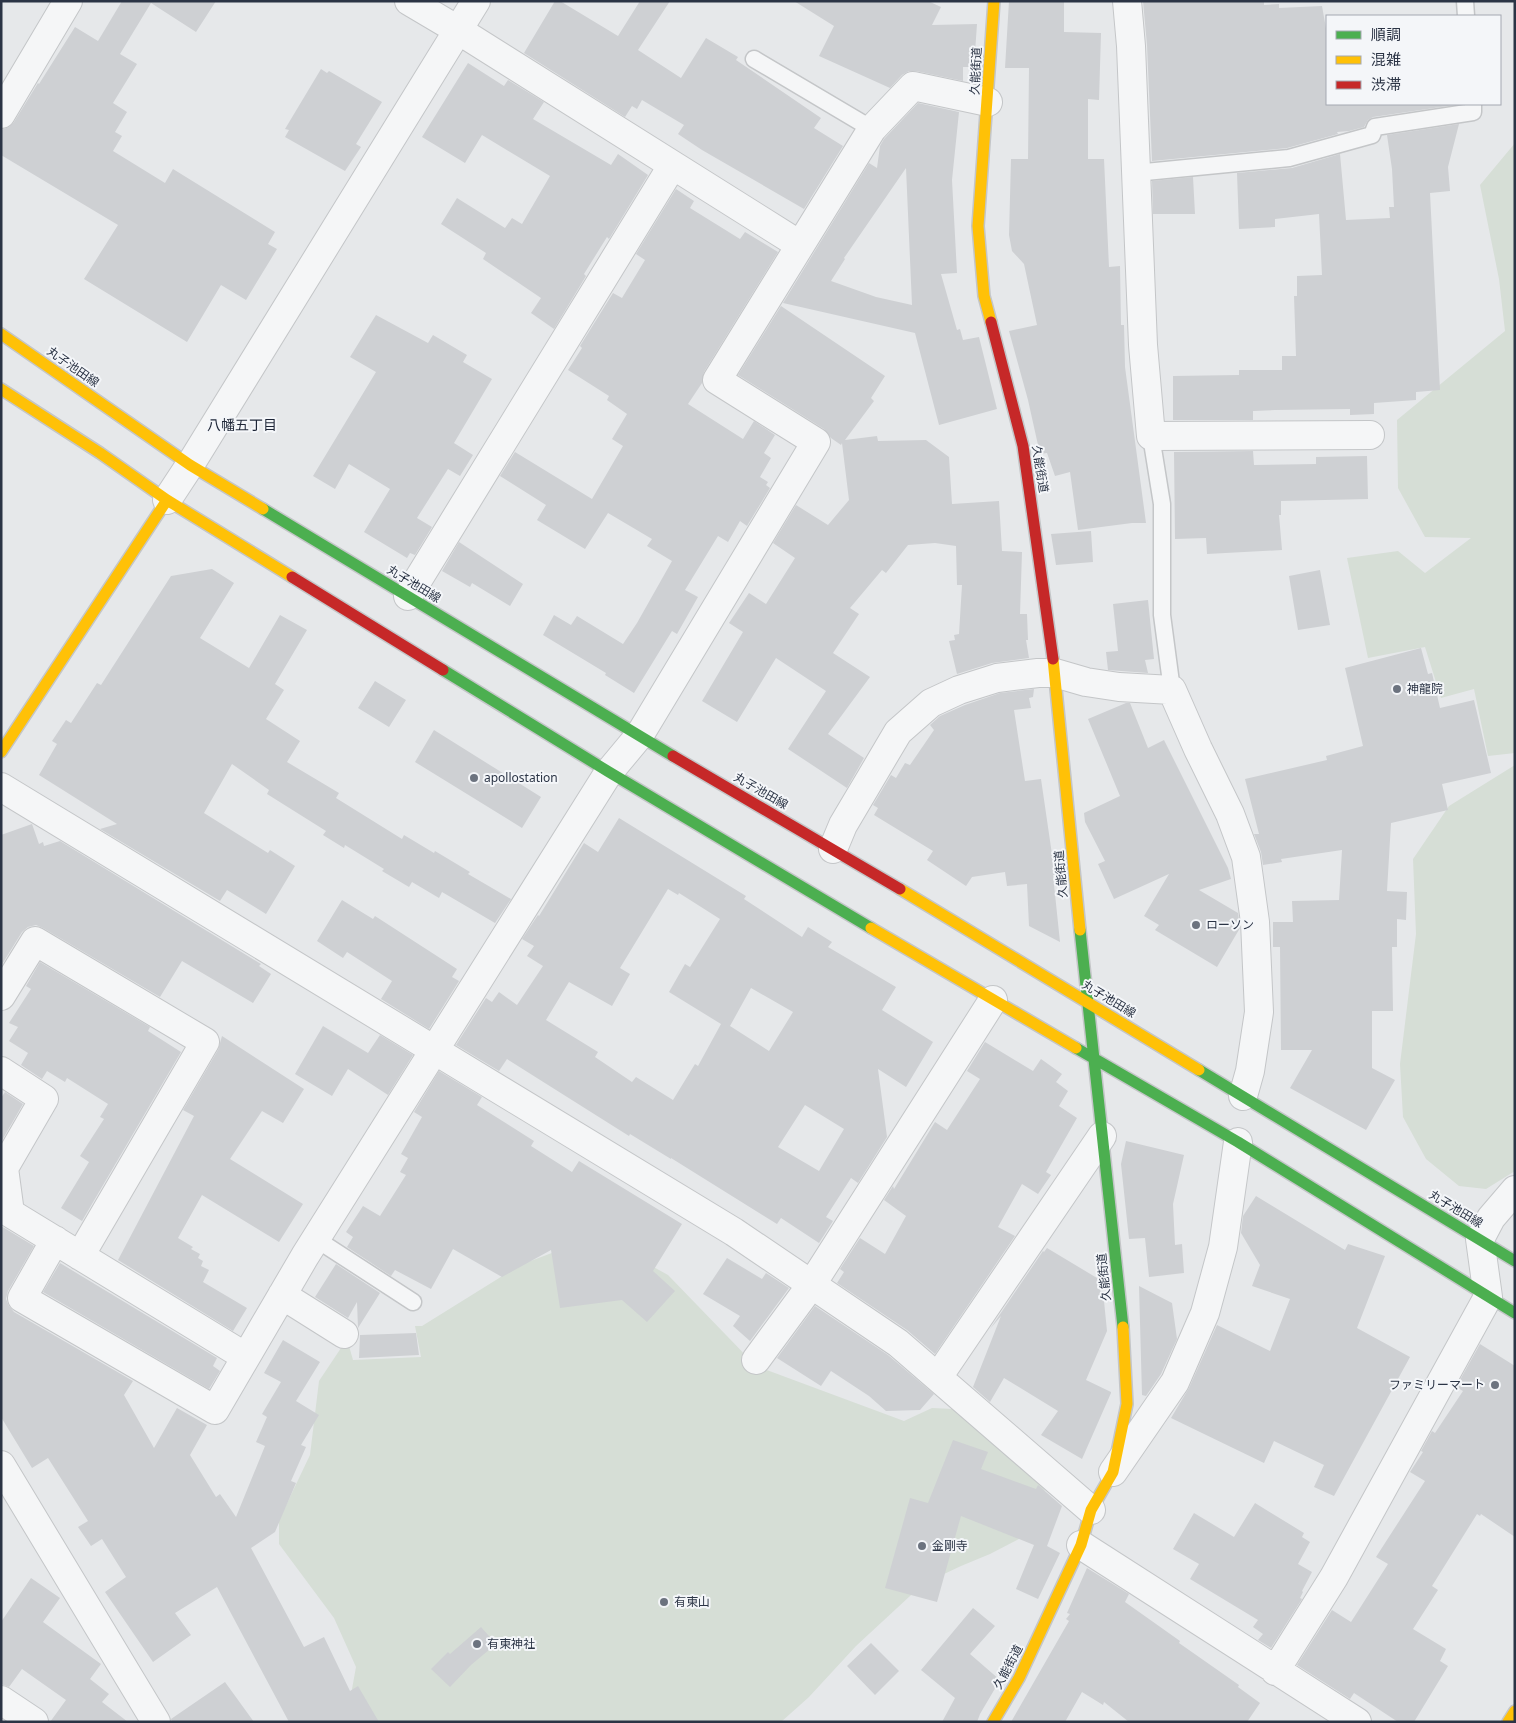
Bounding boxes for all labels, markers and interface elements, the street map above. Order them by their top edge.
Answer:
legend [1326,15,1501,105]
text: 順調 [1371,24,1401,44]
street label: 久能街道 [966,47,985,95]
text: 混雑 [1371,49,1401,69]
text: 渋滞 [1371,74,1401,94]
street label: 丸子池田線 [44,342,103,391]
district label: 八幡五丁目 [207,415,277,434]
street label: 久能街道 [1028,444,1053,494]
street label: 丸子池田線 [384,561,444,606]
place label: 神龍院 [1407,680,1443,697]
marker: 神龍院 [1391,683,1403,695]
street label: 丸子池田線 [731,768,791,813]
place label: apollostation [484,769,558,786]
marker: apollostation [468,772,480,784]
street label: 久能街道 [1050,849,1071,899]
place label: ローソン [1206,916,1254,933]
marker: ローソン [1190,919,1202,931]
street label: 丸子池田線 [1079,976,1139,1021]
street label: 丸子池田線 [1426,1186,1486,1231]
street label: 久能街道 [1093,1252,1114,1302]
place label: ファミリーマート [1389,1376,1485,1393]
marker: ファミリーマート [1489,1379,1501,1391]
place label: 金剛寺 [932,1537,968,1554]
marker: 金剛寺 [916,1540,928,1552]
place label: 有東山 [674,1593,710,1610]
marker: 有東山 [658,1596,670,1608]
place label: 有東神社 [487,1635,535,1652]
marker: 有東神社 [471,1638,483,1650]
street label: 久能街道 [989,1642,1026,1692]

